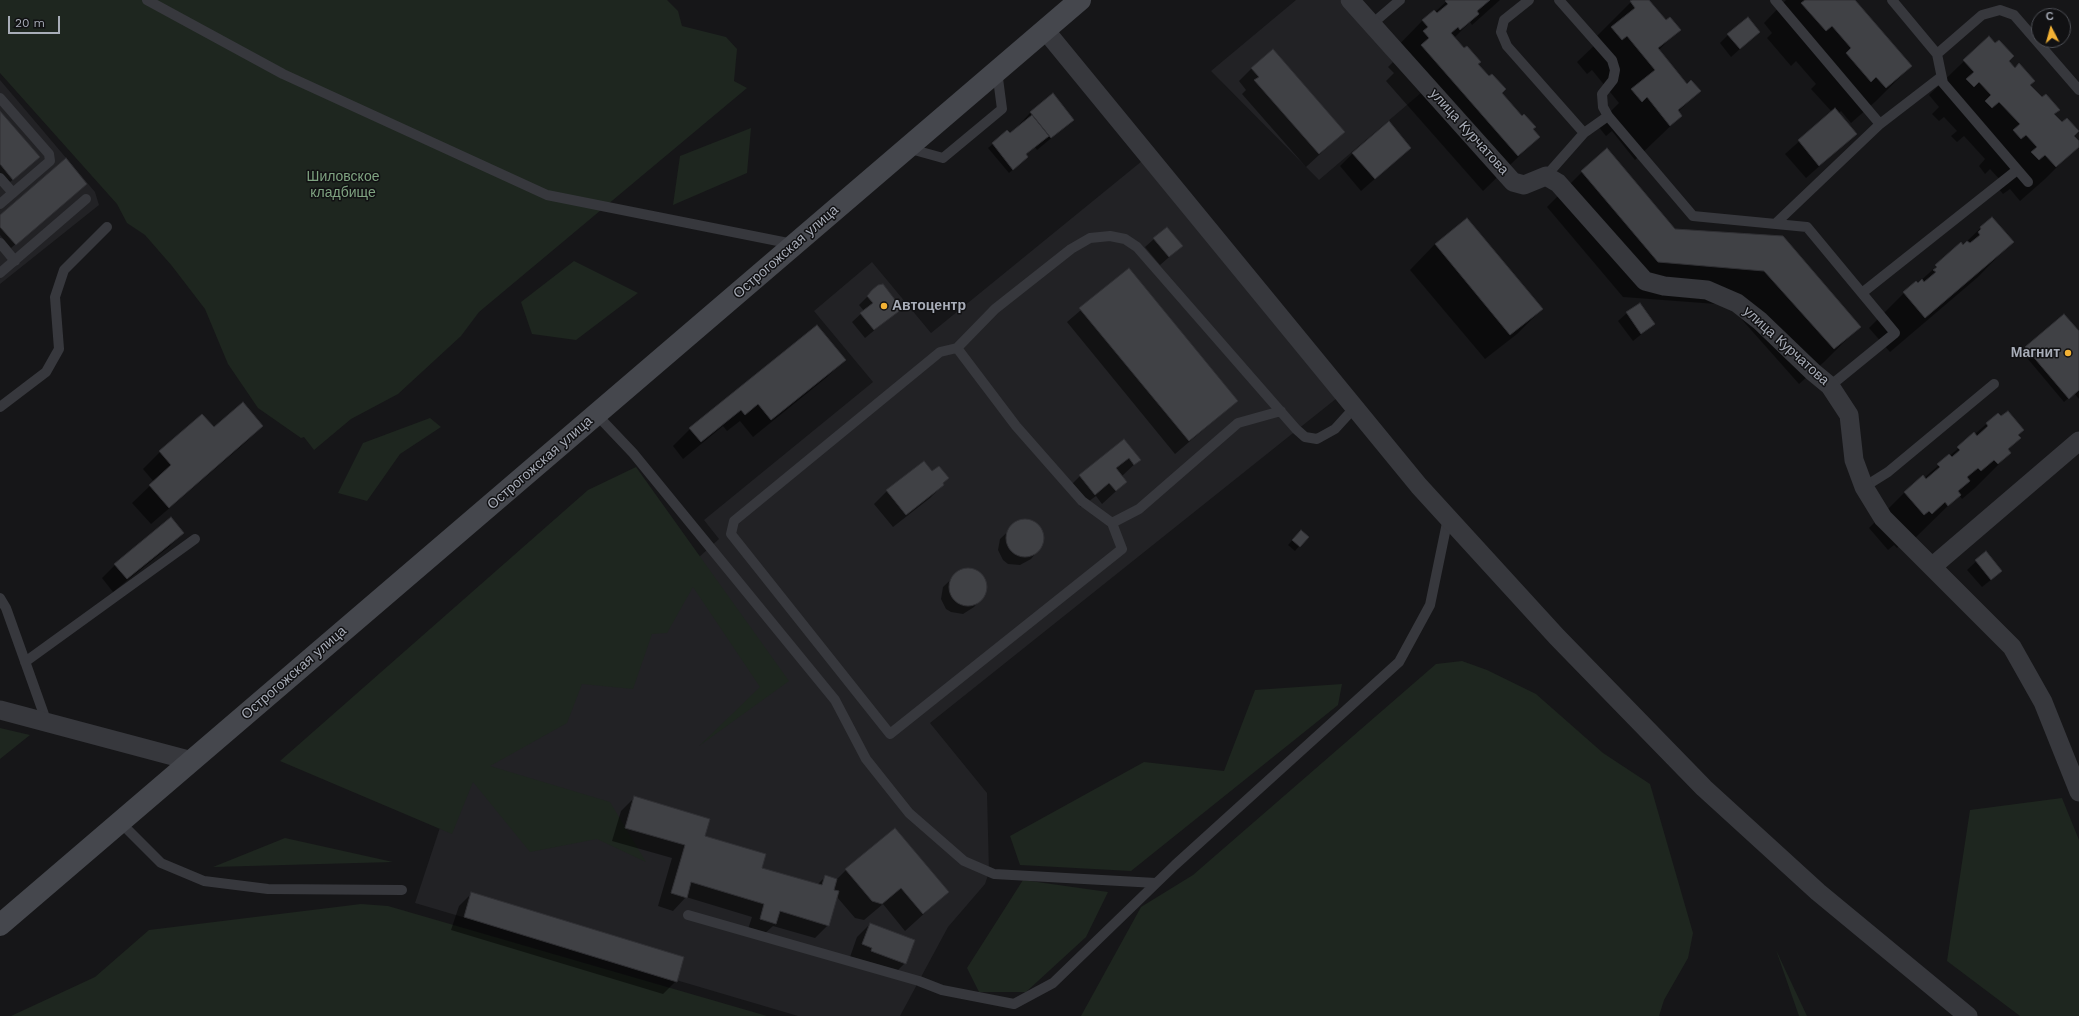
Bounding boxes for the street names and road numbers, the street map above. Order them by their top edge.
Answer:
street label: улица Курчатова [1426,86,1512,178]
street label: Острогожская улица [730,202,842,302]
street label: улица Курчатова [1740,303,1832,389]
street label: Острогожская улица [484,413,596,513]
street label: Острогожская улица [238,623,350,723]

